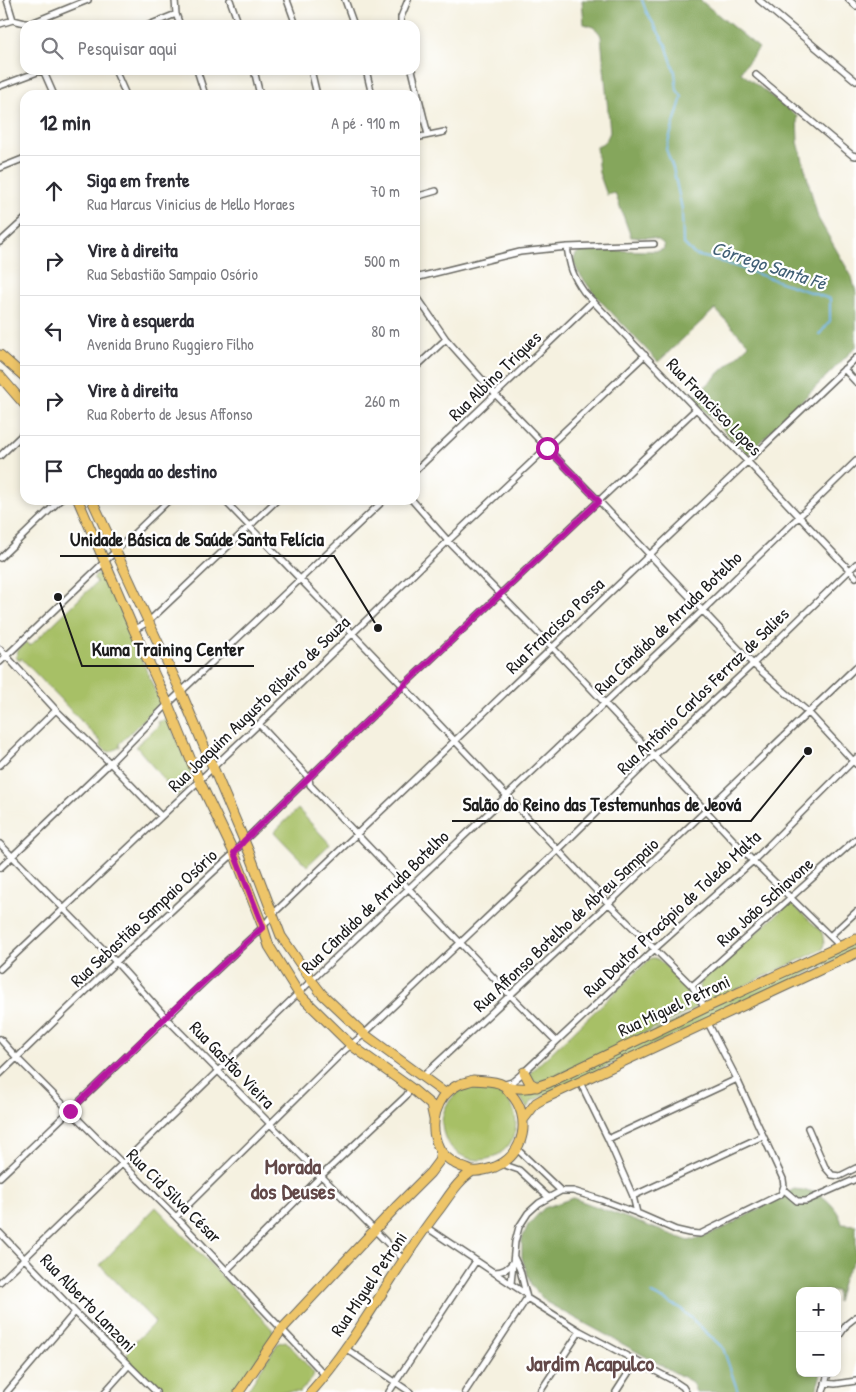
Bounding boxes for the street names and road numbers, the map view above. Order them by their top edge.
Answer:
street label: Rua Albino Triques [443,325,547,426]
street label: Rua Francisco Lopes [661,352,768,461]
street label: Rua Cândido de Arruda Botelho [588,545,747,700]
street label: Rua Francisco Possa [500,572,610,679]
street label: Rua Antônio Carlos Ferraz de Salies [611,601,794,780]
street label: Rua Joaquim Augusto Ribeiro de Souza [162,610,355,797]
street label: Rua Cândido de Arruda Botelho [295,824,454,979]
street label: Rua Doutor Procópio de Toledo Malta [577,825,766,1003]
street label: Rua Affonso Botelho de Abreu Sampaio [467,832,664,1018]
street label: Rua Sebastião Sampaio Osório [65,843,222,992]
street label: Rua João Schiavone [711,851,819,952]
street label: Rua Miguel Petroni [614,969,734,1042]
street label: Rua Gastão Vieira [184,1015,281,1114]
street label: Rua Cid Silva César [121,1143,227,1249]
street label: Rua Miguel Petroni [324,1227,413,1341]
street label: Rua Alberto Lanzoni [35,1248,142,1357]

